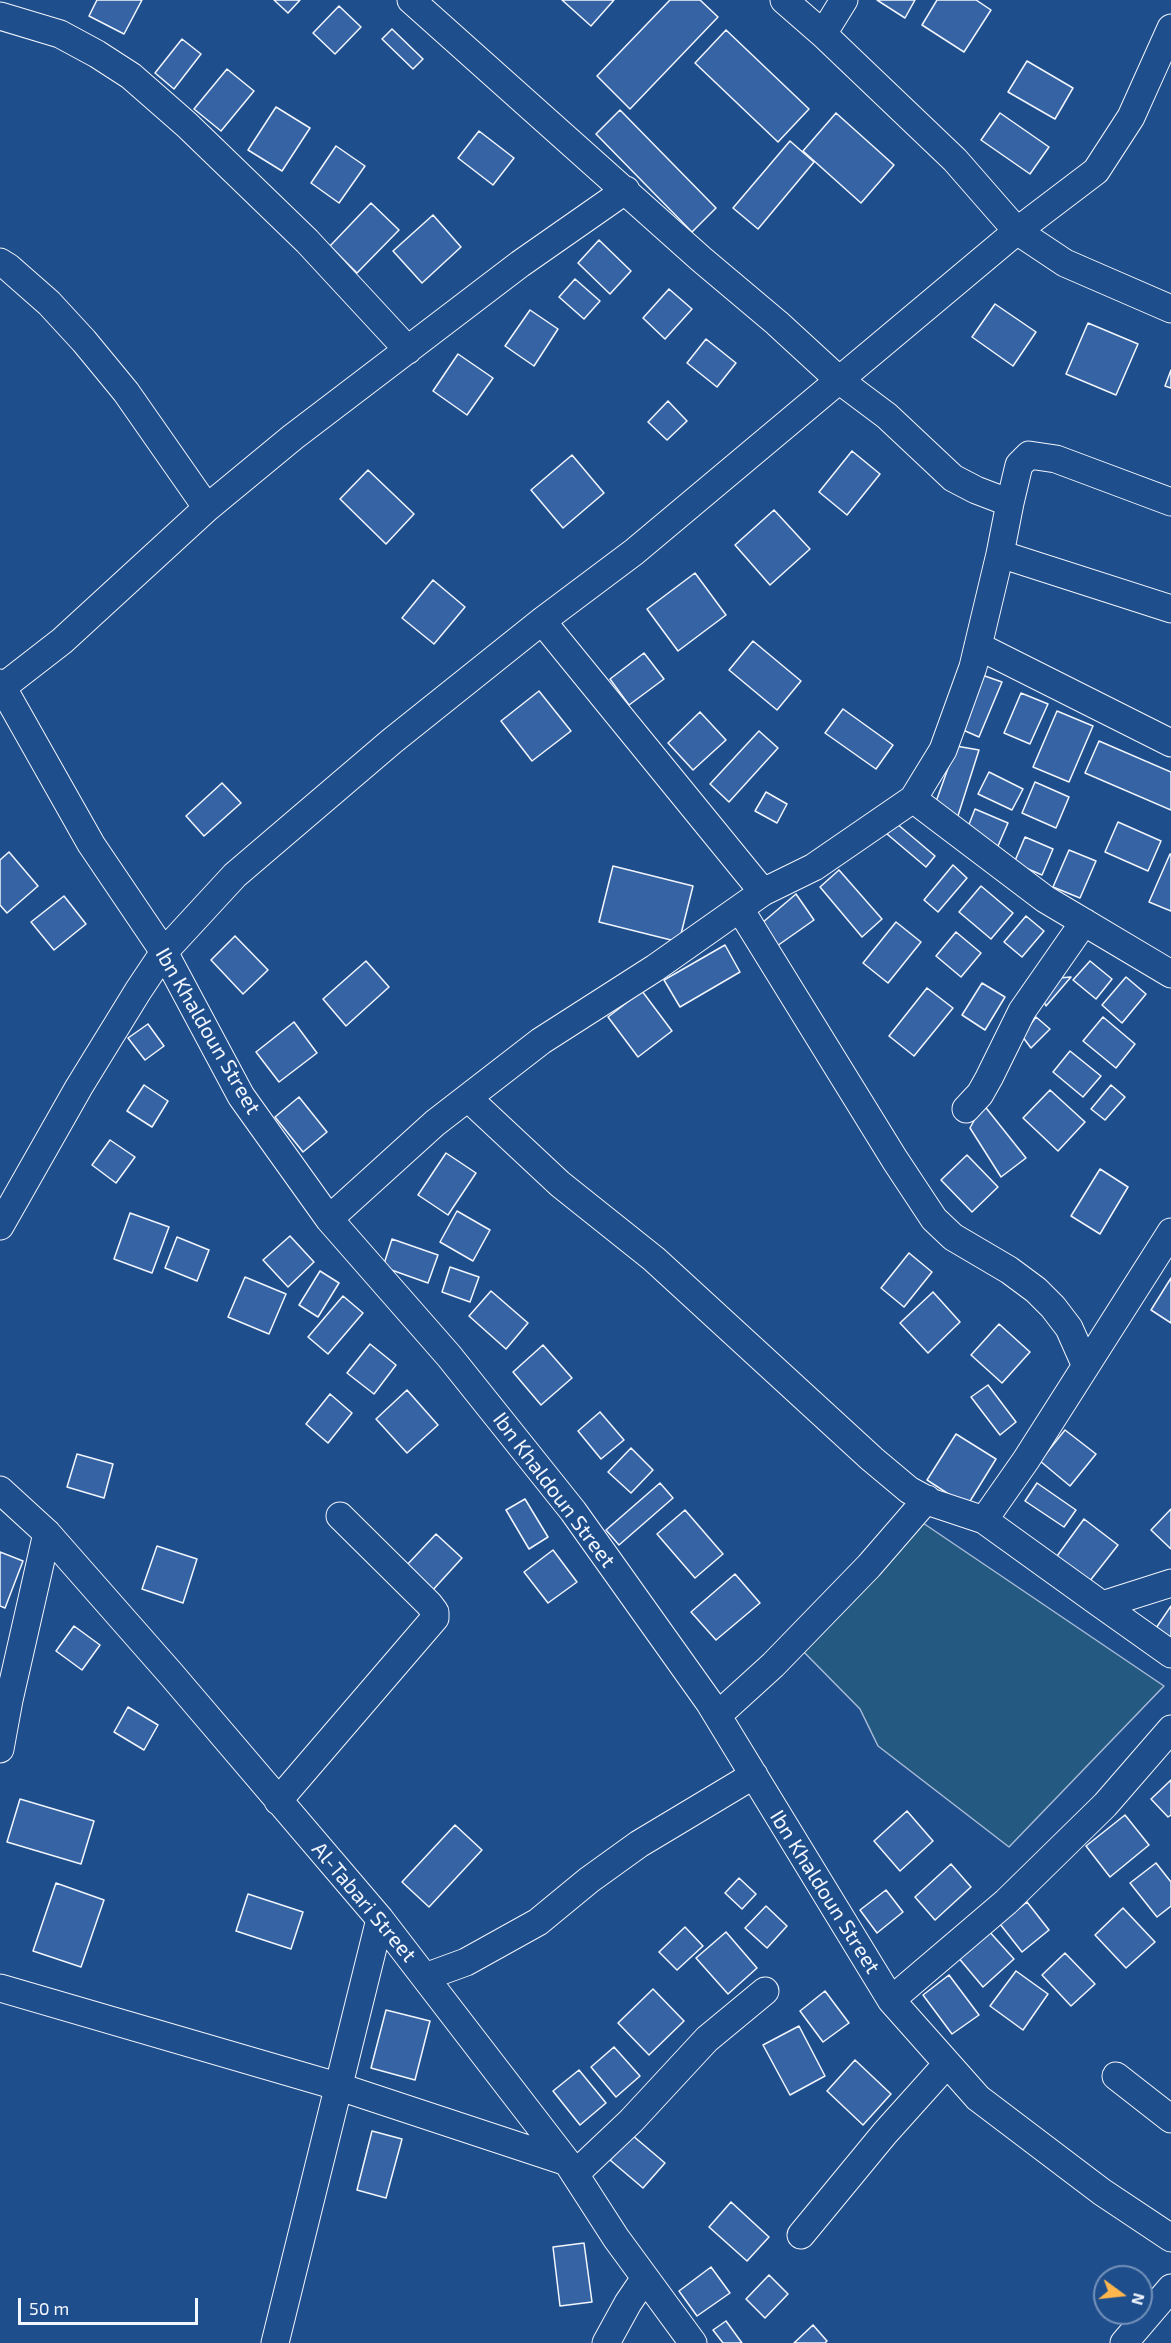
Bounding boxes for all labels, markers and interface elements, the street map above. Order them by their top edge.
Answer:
street label: Ibn Khaldoun Street [150,943,266,1119]
street label: Ibn Khaldoun Street [487,1407,621,1573]
street label: Ibn Khaldoun Street [765,1806,885,1978]
street label: Al-Tabari Street [306,1837,422,1967]
north arrow [1093,2265,1153,2325]
scale bar [21,2286,201,2324]
text: N [1128,2291,1150,2307]
text: 50 m [29,2297,69,2319]

